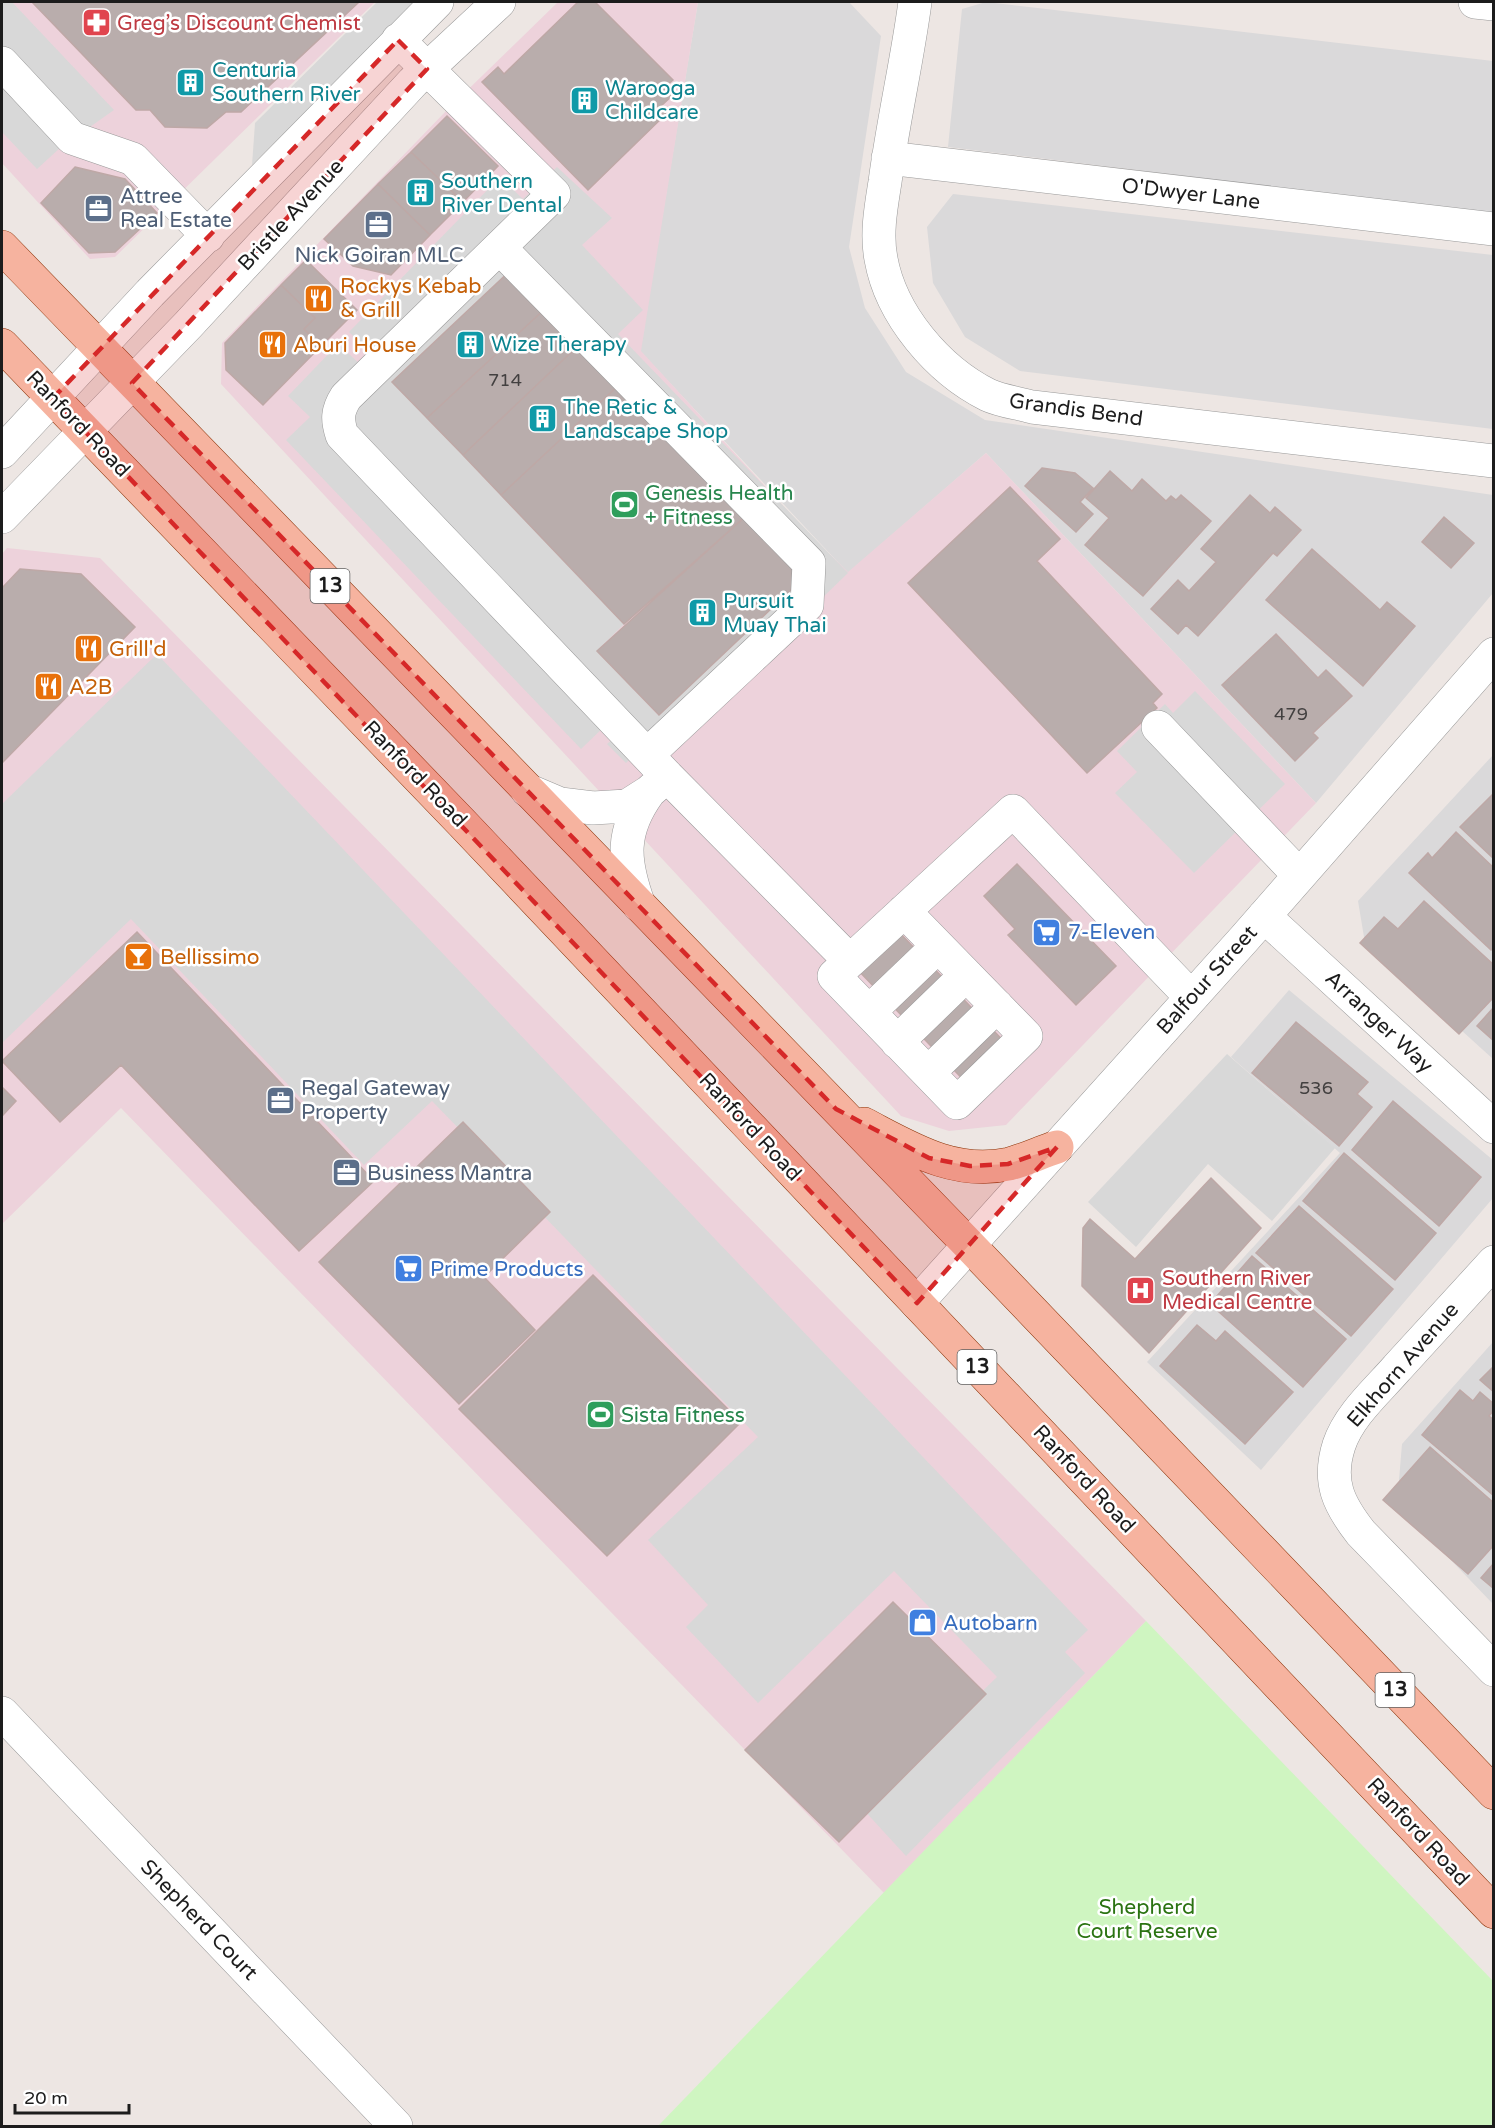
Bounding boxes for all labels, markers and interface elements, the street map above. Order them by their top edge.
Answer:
pharmacy icon: Greg’s Discount Chemist [80,7,112,39]
place label: Greg’s Discount Chemist [117,11,361,36]
place label: Centuria Southern River [212,58,361,107]
building icon: Centuria Southern River [175,66,207,98]
place label: Warooga Childcare [605,76,699,125]
building icon: Warooga Childcare [568,84,600,116]
street label: Bristle Avenue [233,154,349,276]
place label: Southern River Dental [441,169,562,218]
street label: O'Dwyer Lane [1120,173,1262,215]
building icon: Southern River Dental [404,177,436,209]
place label: Attree Real Estate [120,184,232,233]
office icon: Attree Real Estate [83,192,115,224]
office icon: Nick Goiran MLC [363,208,395,240]
place label: Nick Goiran MLC [295,243,463,268]
place label: Rockys Kebab & Grill [340,274,481,323]
restaurant icon: Rockys Kebab & Grill [303,282,335,314]
building icon: Wize Therapy [454,328,486,360]
restaurant icon: Aburi House [256,329,288,361]
place label: Wize Therapy [491,332,627,357]
place label: Aburi House [293,333,417,358]
street label: Ranford Road [21,365,135,483]
house number: 714 [488,369,522,391]
street label: Grandis Bend [1007,388,1145,432]
place label: The Retic & Landscape Shop [563,395,728,444]
building icon: The Retic & Landscape Shop [526,403,558,435]
place label: Genesis Health + Fitness [645,481,794,530]
sports icon: Genesis Health + Fitness [608,489,640,521]
road number: 13 [310,569,350,603]
place label: Pursuit Muay Thai [723,589,827,638]
building icon: Pursuit Muay Thai [686,597,718,629]
restaurant icon: Grill'd [72,633,104,665]
place label: Grill'd [109,637,167,662]
restaurant icon: A2B [32,671,64,703]
place label: A2B [69,675,112,700]
house number: 479 [1274,703,1308,725]
street label: Ranford Road [358,715,472,833]
supermarket icon: 7-Eleven [1031,916,1063,948]
place label: 7-Eleven [1068,920,1155,945]
street label: Balfour Street [1152,920,1262,1040]
bar icon: Bellissimo [123,941,155,973]
place label: Bellissimo [160,945,259,970]
street label: Arranger Way [1320,966,1438,1078]
street label: Ranford Road [694,1068,806,1186]
place label: Regal Gateway Property [301,1076,450,1125]
house number: 536 [1299,1077,1333,1099]
office icon: Regal Gateway Property [264,1084,296,1116]
office icon: Business Mantra [330,1157,362,1189]
place label: Business Mantra [367,1161,532,1186]
supermarket icon: Prime Products [393,1253,425,1285]
place label: Prime Products [430,1257,584,1282]
place label: Southern River Medical Centre [1162,1266,1312,1315]
hospital icon: Southern River Medical Centre [1125,1274,1157,1306]
street label: Elkhorn Avenue [1342,1297,1464,1432]
road number: 13 [958,1350,996,1384]
sports icon: Sista Fitness [584,1399,616,1431]
place label: Sista Fitness [621,1403,745,1428]
street label: Ranford Road [1028,1420,1140,1538]
shop icon: Autobarn [906,1607,938,1639]
place label: Autobarn [943,1611,1038,1636]
road number: 13 [1376,1673,1414,1707]
street label: Ranford Road [1362,1773,1474,1891]
street label: Shepherd Court [135,1855,263,1985]
park label: Shepherd Court Reserve [1076,1895,1218,1944]
scale bar [15,2077,129,2115]
text: 20 m [24,2087,68,2109]

